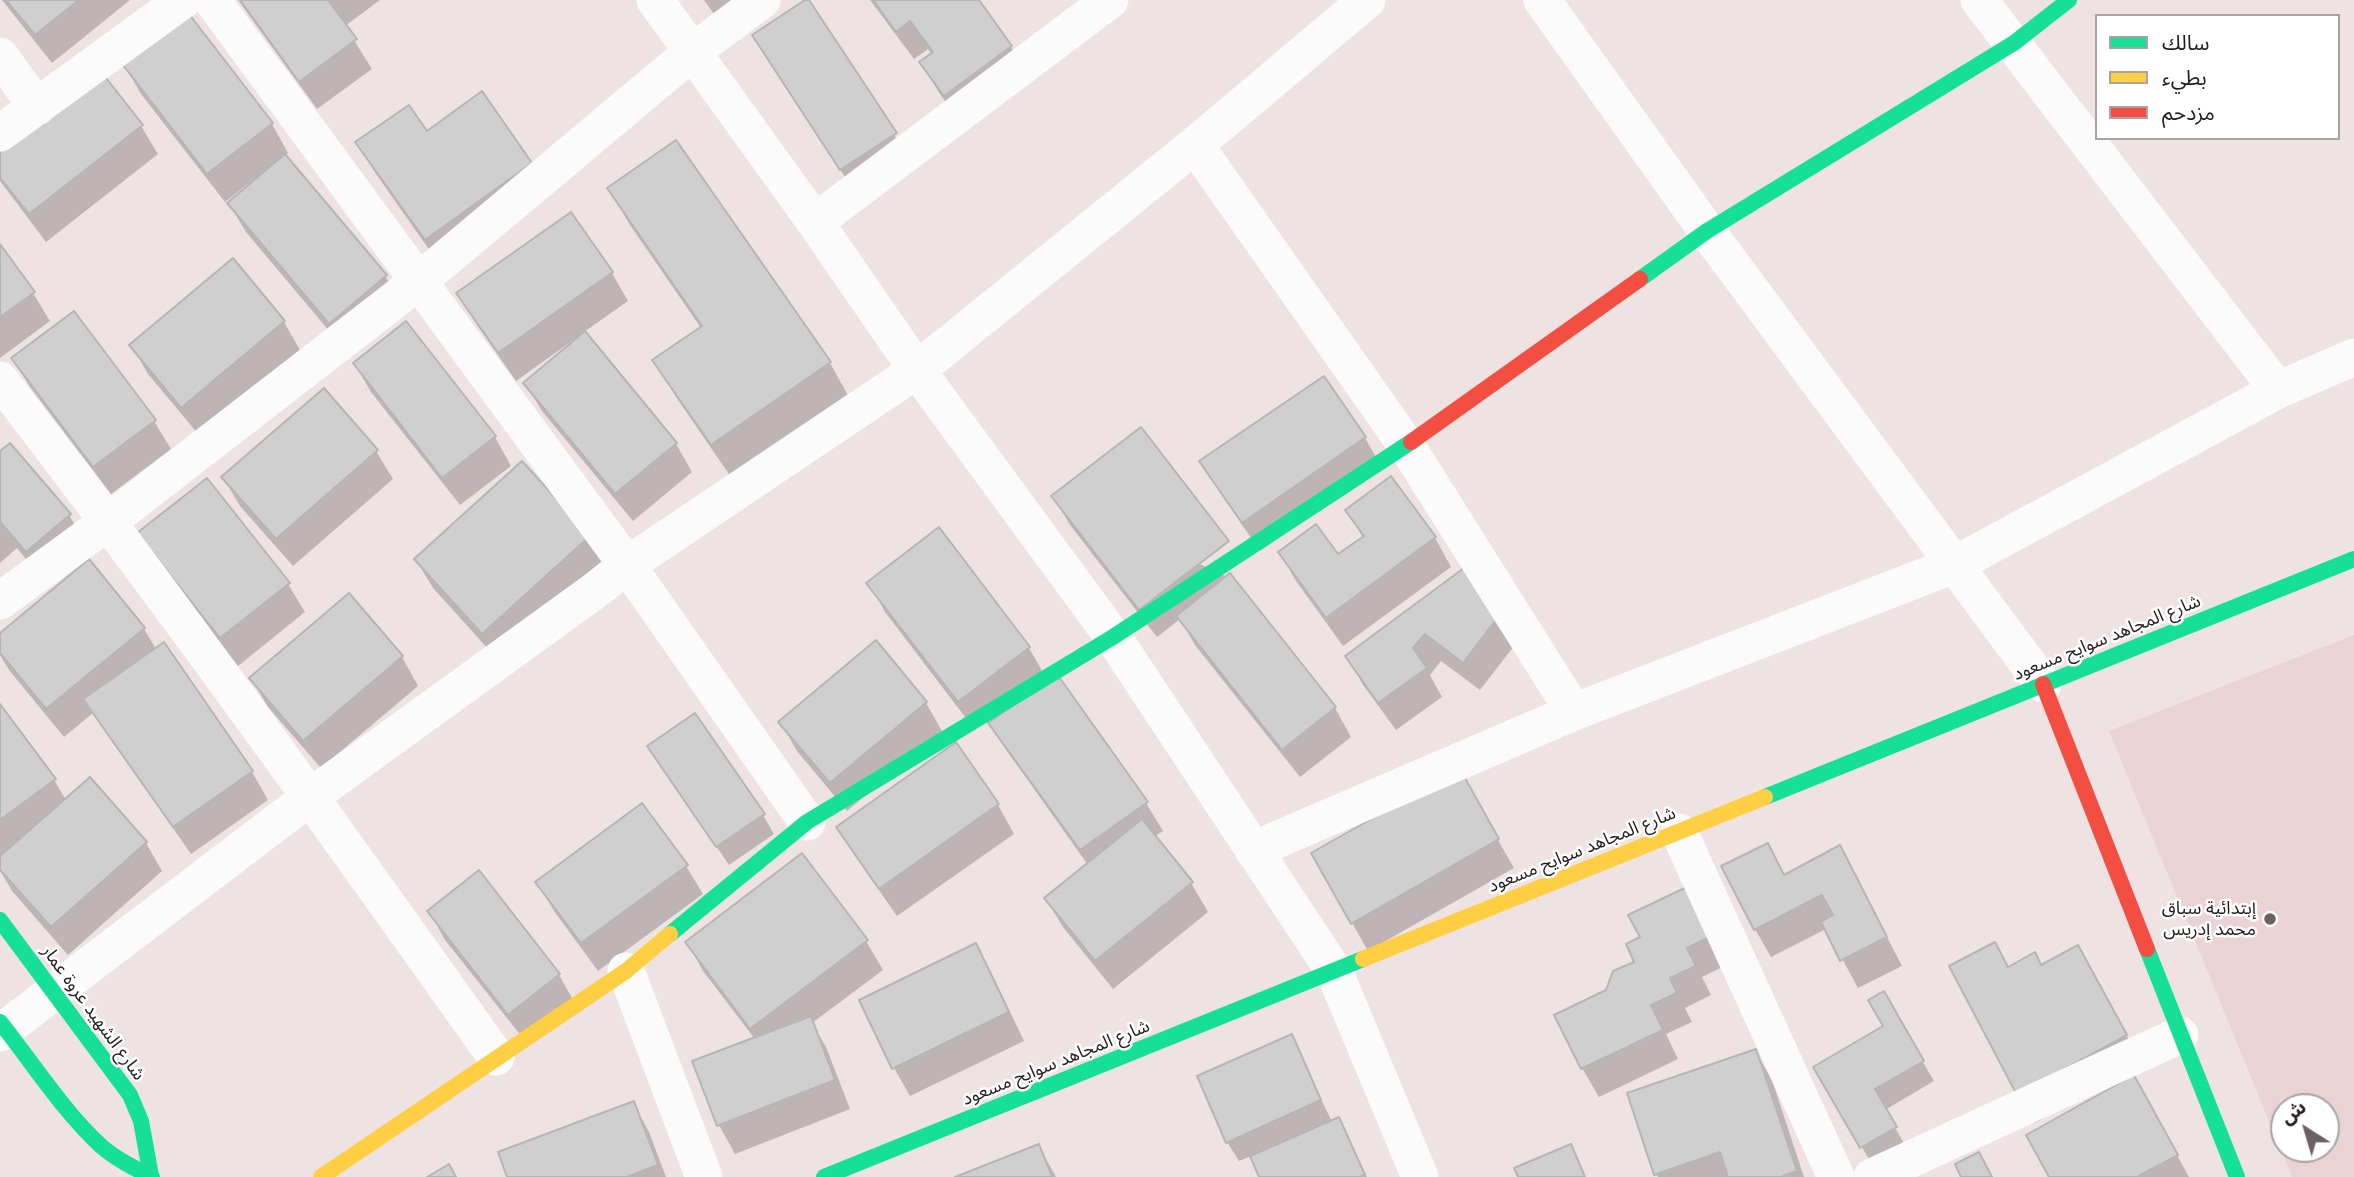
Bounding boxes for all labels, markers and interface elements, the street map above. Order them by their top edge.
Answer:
legend [2095,14,2340,140]
text: سالك [2162,30,2209,56]
text: بطيء [2162,65,2207,91]
text: مزدحم [2162,100,2215,126]
street label: شارع المجاهد سوايح مسعود [2010,590,2204,686]
street label: شارع المجاهد سوايح مسعود [1485,802,1679,898]
place label: إبتدائية سباق محمد إدريس [2162,898,2256,940]
marker: إبتدائية سباق محمد إدريس [2262,911,2278,927]
street label: شارع الشهيد عروة عمار [37,941,149,1085]
street label: شارع المجاهد سوايح مسعود [959,1015,1153,1111]
north arrow [2270,1093,2340,1163]
text: ش [2276,1095,2311,1129]

